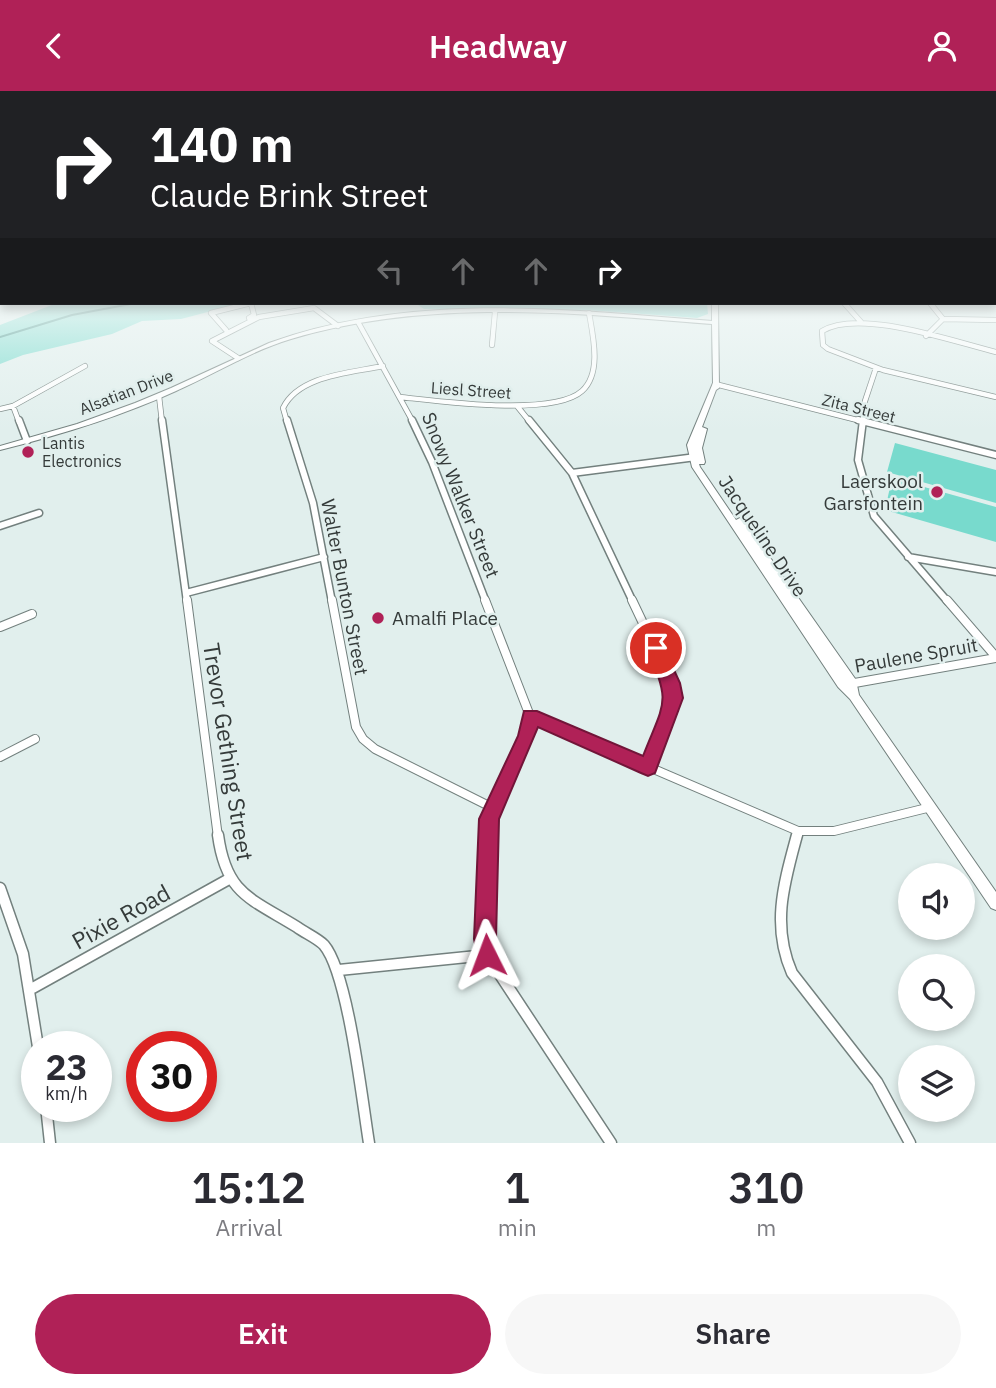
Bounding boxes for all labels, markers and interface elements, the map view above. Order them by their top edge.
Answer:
text: Headway [429,25,567,67]
icon: back [35,27,73,65]
icon: person [923,27,961,65]
text: 140 m [150,112,294,175]
icon: right [35,119,126,210]
text: Claude Brink Street [150,174,429,216]
icon: left [371,252,409,290]
icon: ahead [444,252,482,290]
icon: ahead [517,252,555,290]
icon: right [590,252,628,290]
street label: Alsatian Drive [76,365,176,419]
street label: Liesl Street [430,377,512,403]
street label: Zita Street [820,389,898,427]
street label: Snowy Walker Street [417,409,505,581]
place label: Lantis Electronics [42,433,122,471]
marker: Lantis Electronics [20,444,36,460]
place label: Laerskool Garsfontein [823,469,923,515]
street label: Jacqueline Drive [714,471,812,601]
marker: Laerskool Garsfontein [929,484,945,500]
street label: Walter Bunton Street [316,497,374,677]
place label: Amalfi Place [392,606,498,630]
marker: Amalfi Place [370,610,386,626]
pin [626,618,686,678]
icon: arrive [637,629,675,667]
street label: Paulene Spruit [852,632,980,678]
street label: Trevor Gething Street [197,641,261,863]
map controls [898,863,975,1122]
button: sound [898,863,975,940]
street label: Pixie Road [66,877,175,955]
position arrow [450,918,524,992]
button: search [898,954,975,1031]
speed limit sign: 30 [126,1031,217,1122]
text: 23 [45,1044,88,1090]
button: layers [898,1045,975,1122]
text: km/h [45,1082,88,1105]
text: 15:12 [192,1160,306,1215]
text: 1 [505,1160,530,1215]
text: 310 [729,1160,804,1215]
text: Arrival [215,1212,282,1242]
text: min [498,1212,537,1242]
text: m [756,1212,776,1242]
button: Exit [35,1294,491,1374]
button: Share [505,1294,961,1374]

